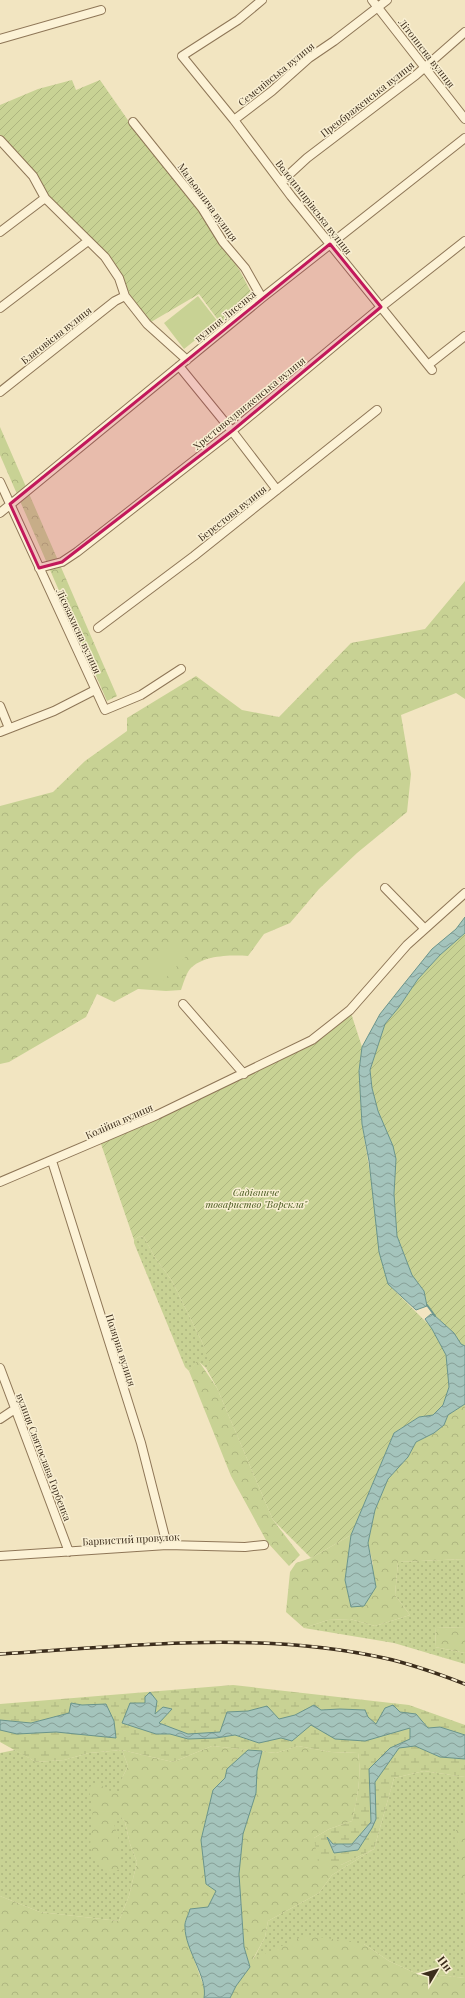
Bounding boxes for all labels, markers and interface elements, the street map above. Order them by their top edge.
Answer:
street label: Літописна вулиця [395,15,459,91]
street label: Семенівська вулиця [235,38,318,109]
street label: Преображенська вулиця [317,57,417,140]
street label: Володимирівська вулиця [273,157,356,258]
street label: Мальовнича вулиця [175,160,242,245]
street label: вулиця Лисенка [191,287,259,345]
street label: Благовісна вулиця [18,303,95,367]
street label: Хрестовоздвиженська вулиця [190,353,309,453]
street label: Берестова вулиця [195,481,270,544]
street label: Лісозахисна вулиця [53,585,105,676]
street label: Колійна вулиця [83,1100,156,1142]
park label: Садівниче товариство "Ворскла" [205,1185,308,1211]
street label: Полярна вулиця [103,1312,139,1389]
street label: вулиця Святослава Горбенка [13,1391,75,1523]
street label: Барвистий провулок [82,1529,180,1549]
north arrow [417,1950,457,1990]
text: Пн [434,1953,456,1974]

